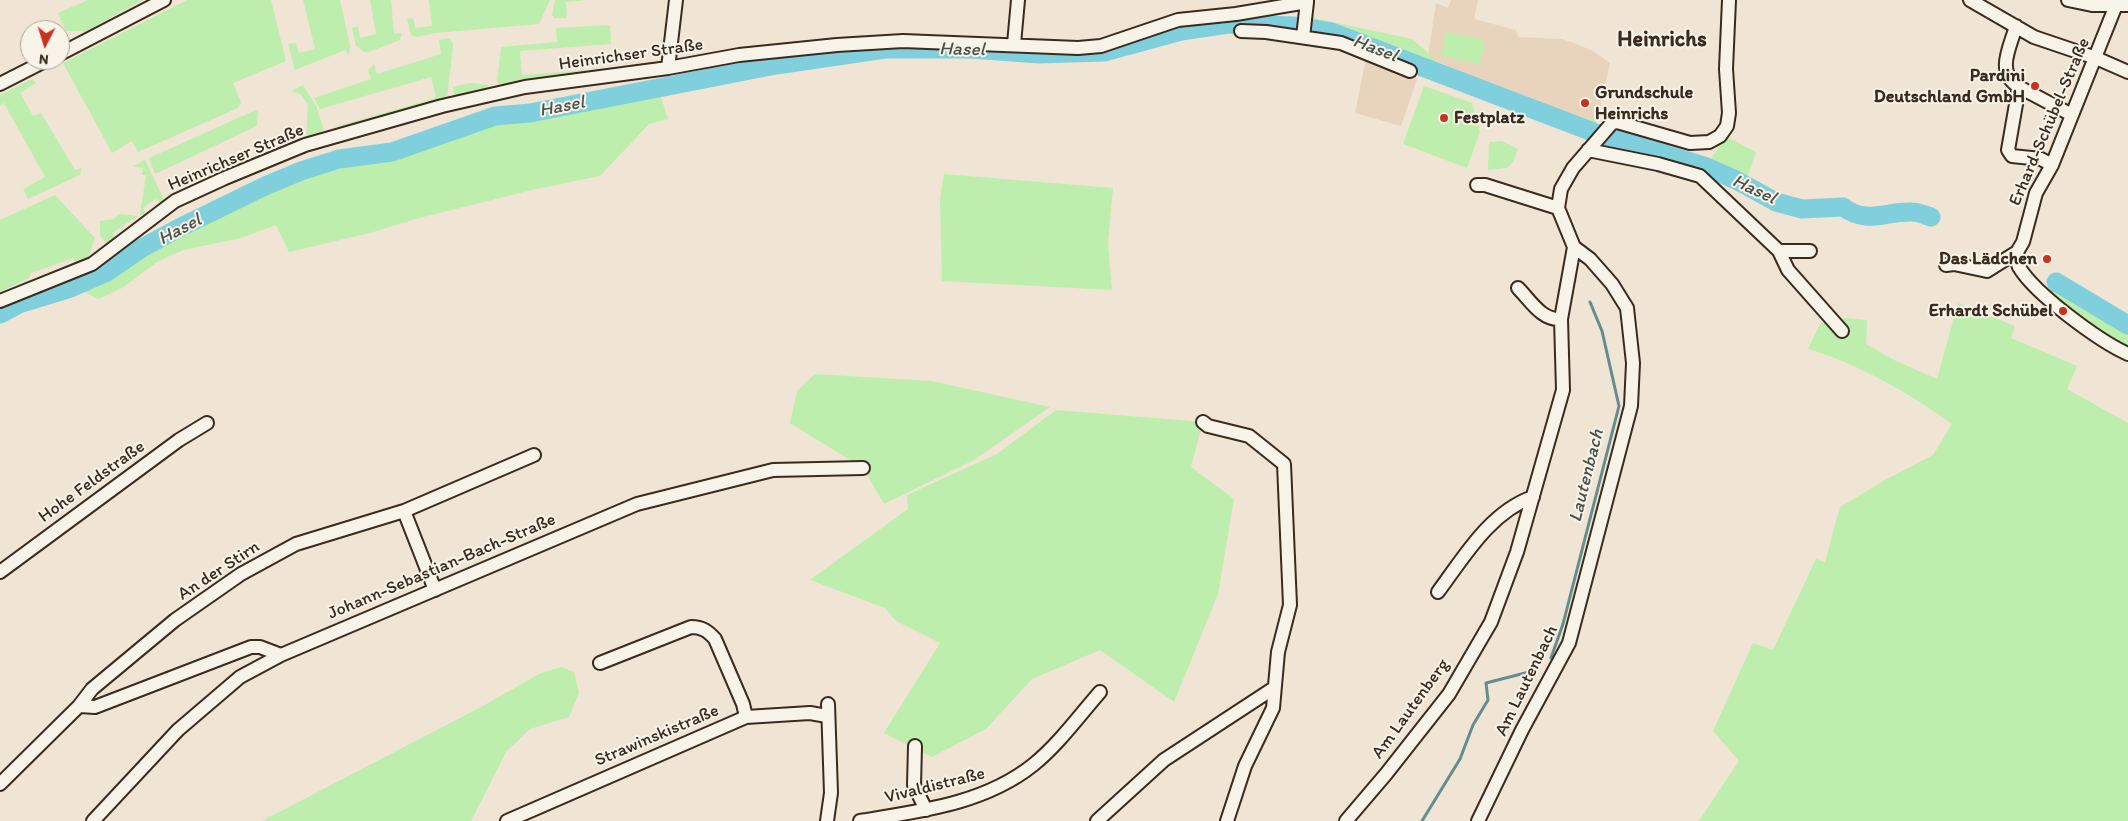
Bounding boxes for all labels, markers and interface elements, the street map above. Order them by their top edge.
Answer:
north arrow [20,20,70,70]
district label: Heinrichs [1617,27,1707,53]
water label: Hasel [1349,30,1401,68]
street label: Heinrichser Straße [557,34,705,76]
street label: Erhard-Schübel-Straße [2005,35,2095,209]
water label: Hasel [939,38,985,62]
text: N [38,51,49,68]
place label: Pardini Deutschland GmbH [1874,65,2025,108]
marker: Pardini Deutschland GmbH [2029,80,2041,92]
place label: Grundschule Heinrichs [1595,82,1693,125]
water label: Hasel [537,91,587,123]
marker: Grundschule Heinrichs [1579,97,1591,109]
place label: Festplatz [1454,107,1525,129]
marker: Festplatz [1438,112,1450,124]
street label: Heinrichser Straße [165,120,307,196]
water label: Hasel [1728,170,1780,210]
water label: Hasel [154,209,206,251]
place label: Das Lädchen [1939,248,2037,270]
marker: Das Lädchen [2041,253,2053,265]
place label: Erhardt Schübel [1929,300,2053,322]
marker: Erhardt Schübel [2057,305,2069,317]
water label: Lautenbach [1564,427,1610,525]
street label: Hohe Feldstraße [35,436,149,528]
street label: Johann-Sebastian-Bach-Straße [325,509,559,625]
street label: An der Stirn [174,536,264,606]
street label: Am Lautenbach [1491,622,1563,740]
street label: Am Lautenberg [1367,655,1455,763]
street label: Strawinskistraße [592,700,722,772]
street label: Vivaldistraße [883,763,987,809]

